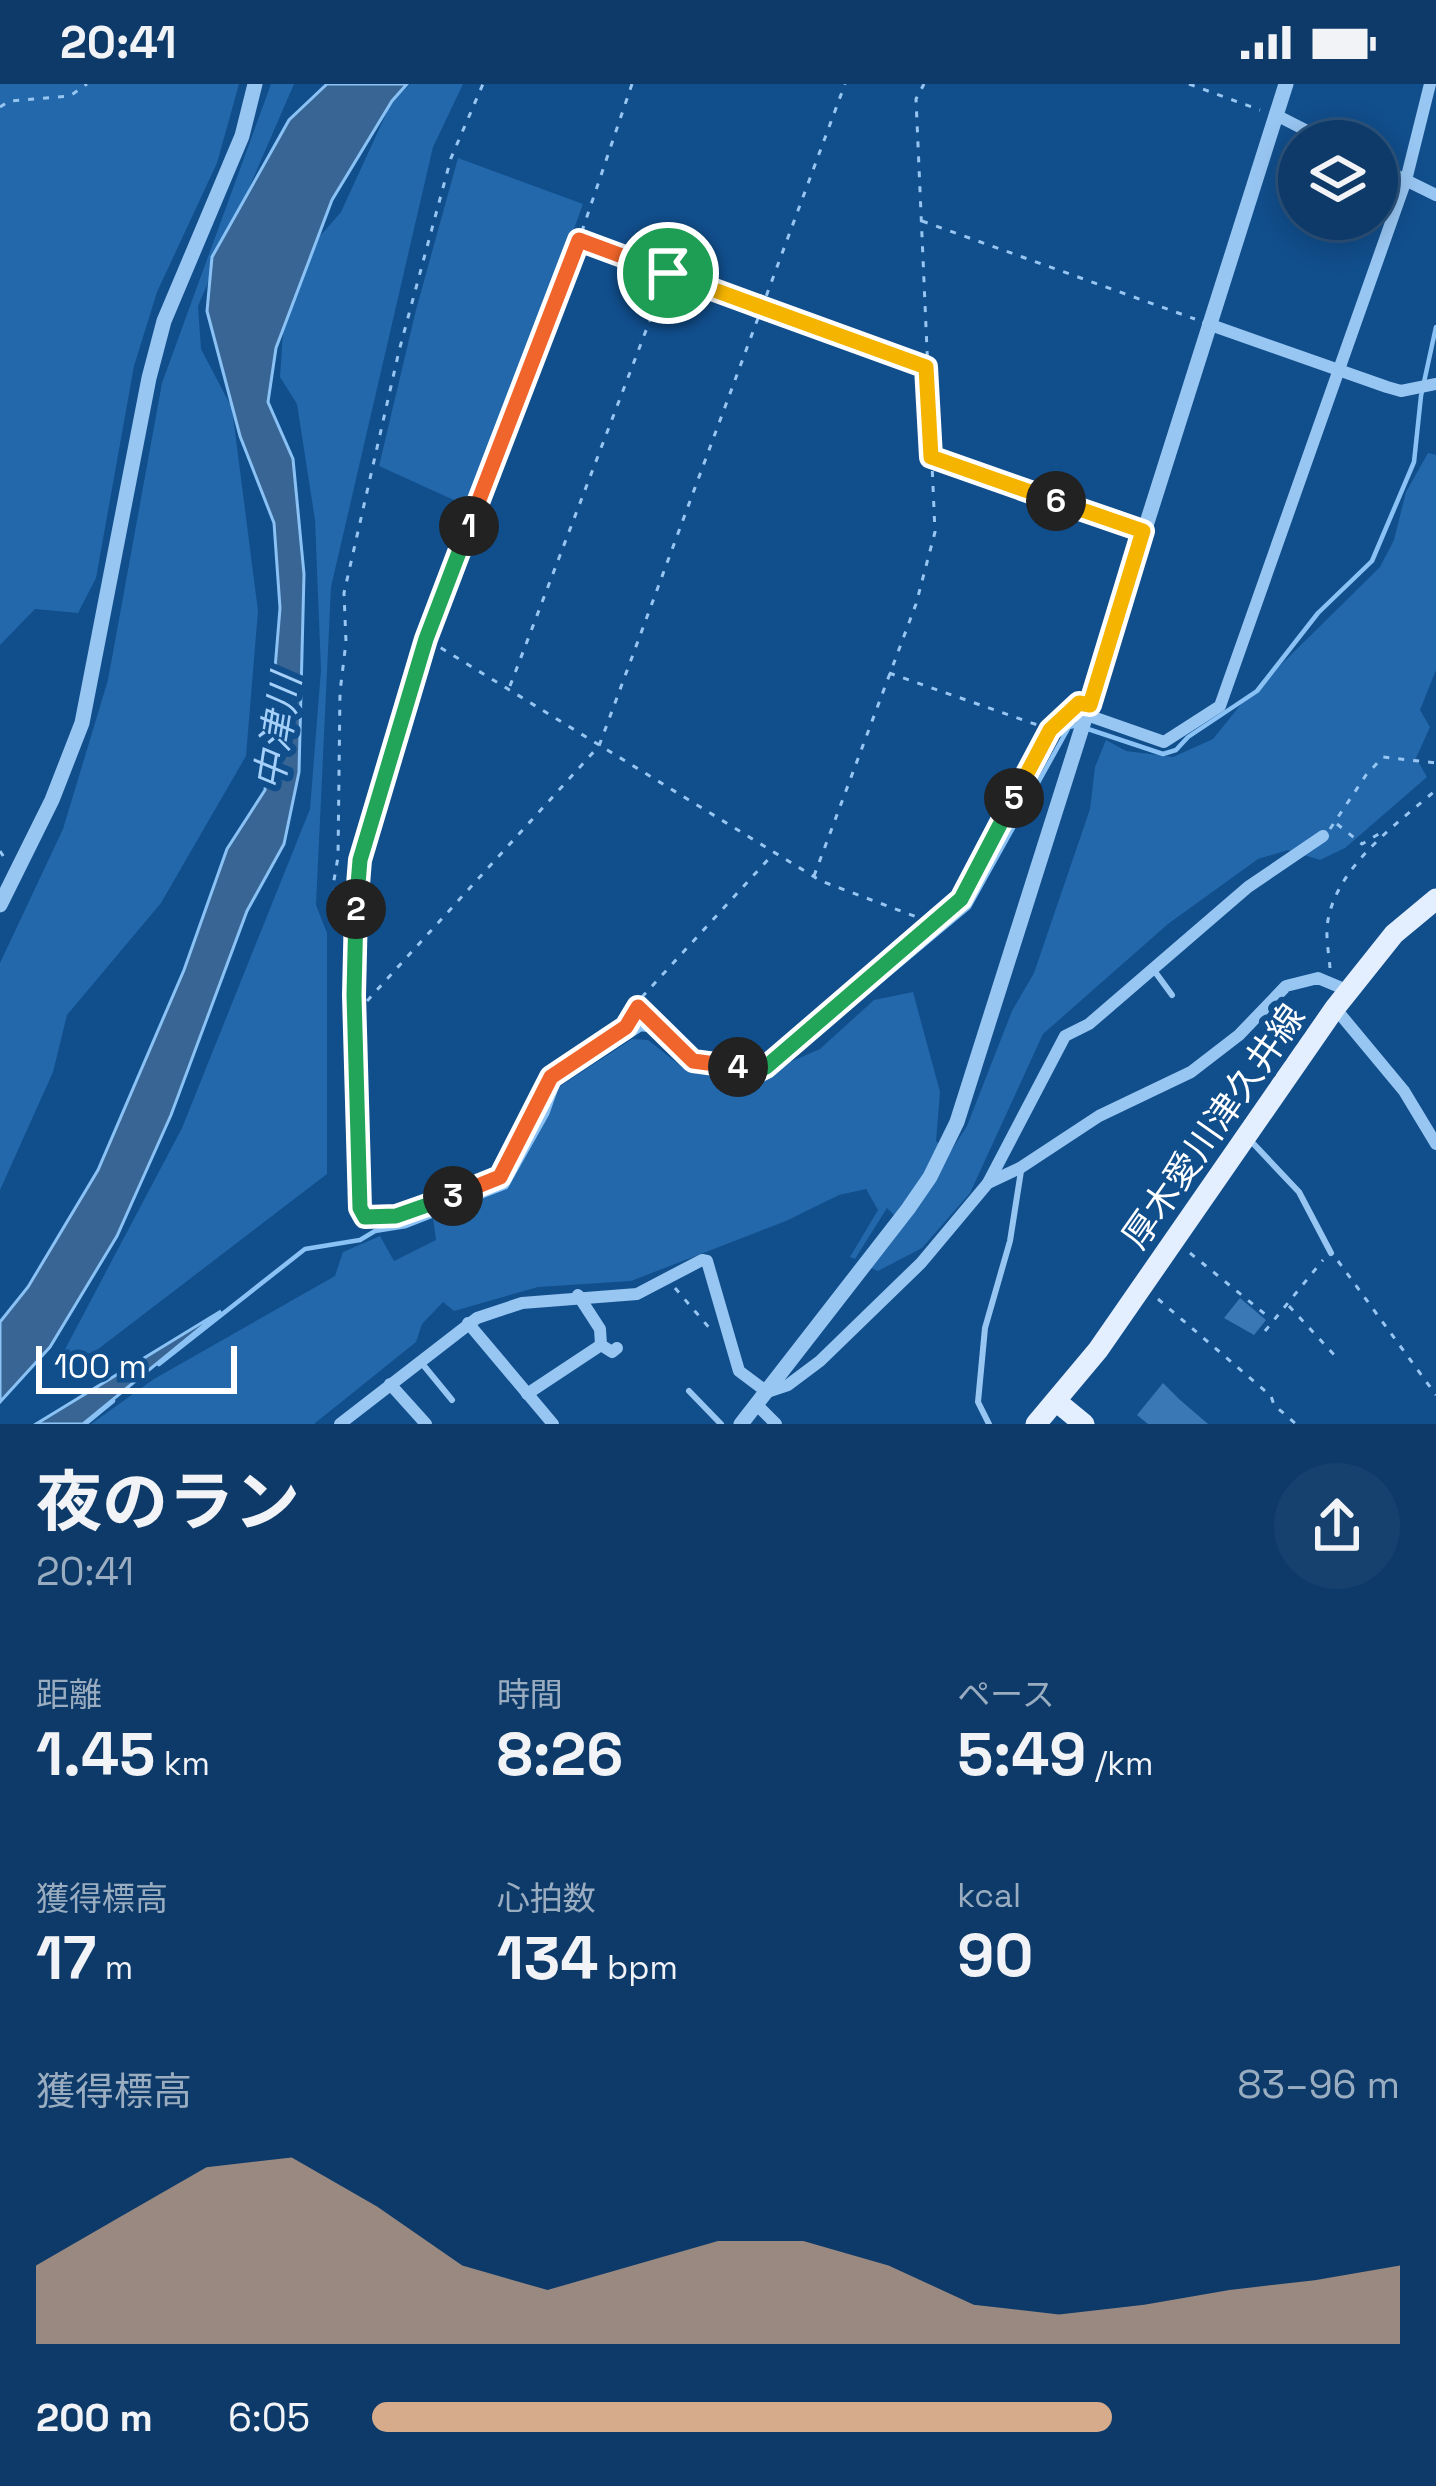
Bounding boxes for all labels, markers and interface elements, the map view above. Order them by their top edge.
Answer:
text: 20:41 [60,14,177,71]
map controls [1278,120,1398,240]
button: layers [1278,120,1398,240]
pin [617,222,719,324]
icon: arrive [635,240,701,306]
pin: 6 [1026,471,1086,531]
text: 6 [1046,480,1066,522]
pin: 1 [439,496,499,556]
text: 1 [462,505,476,547]
water label: 中津川 [244,667,311,794]
pin: 5 [984,768,1044,828]
text: 5 [1004,777,1024,819]
pin: 2 [326,879,386,939]
text: 2 [346,888,366,930]
street label: 厚木愛川津久井線 [1112,995,1315,1258]
pin: 4 [708,1037,768,1097]
text: 4 [728,1046,749,1088]
pin: 3 [423,1166,483,1226]
text: 3 [443,1175,463,1217]
scale bar [36,1340,237,1393]
text: 100 m [54,1346,147,1388]
text: 夜のラン [36,1460,300,1544]
button: share [1274,1463,1400,1589]
text: 20:41 [36,1547,134,1596]
text: 距離 [36,1674,102,1716]
text: 時間 [497,1674,563,1716]
text: ペース [957,1674,1055,1716]
text: 1.45 [36,1716,155,1793]
text: 8:26 [497,1716,623,1793]
text: 5:49 [957,1716,1086,1793]
text: km [155,1743,210,1785]
text: /km [1086,1743,1153,1785]
text: kcal [957,1875,1021,1917]
text: 獲得標高 [36,1878,168,1920]
text: 心拍数 [497,1878,596,1920]
text: 90 [957,1917,1033,1994]
text: 17 [36,1920,96,1997]
text: 134 [497,1920,598,1997]
text: m [96,1947,133,1989]
text: bpm [598,1947,678,1989]
text: 83–96 m [1237,2060,1400,2109]
text: 獲得標高 [36,2067,192,2116]
text: 200 m [36,2393,153,2442]
text: 6:05 [228,2393,310,2442]

